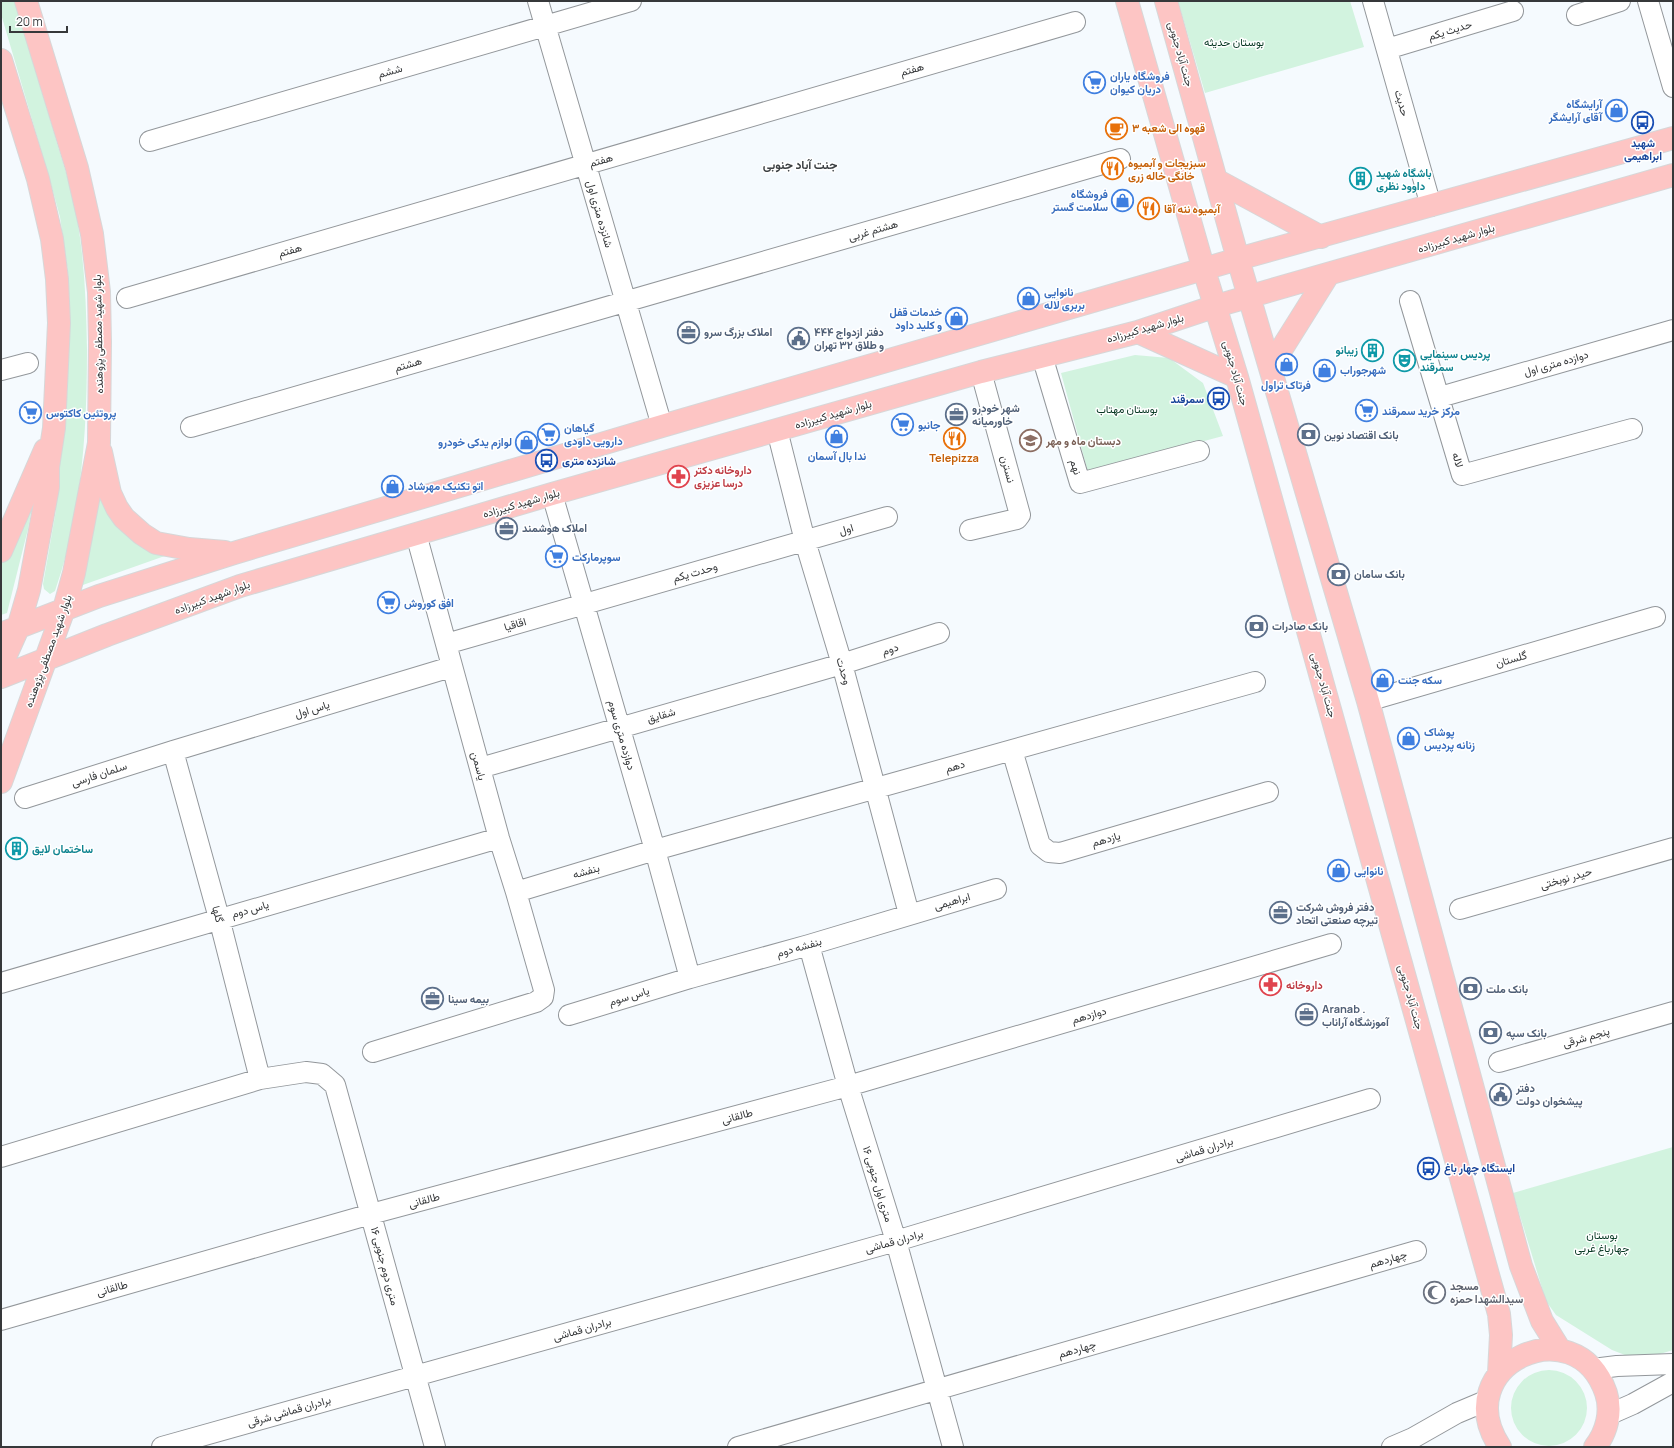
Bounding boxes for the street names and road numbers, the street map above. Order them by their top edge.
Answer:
street label: حدیث یکم [1426,16,1474,44]
street label: جنت آباد جنوبی [1165,20,1198,88]
street label: هفتم [898,58,926,80]
street label: ششم [376,60,404,82]
street label: حدیث [1392,88,1413,118]
street label: هفتم [587,149,615,171]
street label: شانزده متری اول [584,179,617,249]
street label: هشتم غربی [846,215,900,245]
street label: بلوار شهید کبیرزاده [1416,219,1496,256]
street label: هفتم [276,239,304,261]
street label: بلوار شهید مصطفی پژوهنده [89,274,107,394]
street label: بلوار شهید کبیرزاده [1105,309,1185,346]
street label: جنت آباد جنوبی [1220,339,1253,407]
street label: دوازده متری اول [1522,346,1590,379]
street label: هشتم [392,352,424,376]
street label: بلوار شهید کبیرزاده [793,395,873,432]
street label: لاله [1449,451,1468,469]
street label: نسترن [998,454,1019,484]
street label: نهم [1066,457,1086,477]
street label: بلوار شهید کبیرزاده [481,484,561,521]
street label: اول [837,519,855,538]
street label: وحدت یکم [671,558,719,586]
street label: بلوار شهید کبیرزاده [172,576,252,617]
street label: بلوار شهید مصطفی پژوهنده [20,592,76,710]
street label: اقاقیا [502,613,528,634]
street label: دوم [880,639,900,659]
street label: گلستان [1493,647,1529,670]
street label: جنت آباد جنوبی [1308,651,1341,719]
street label: وحدت [833,655,856,686]
street label: یاس اول [292,696,331,721]
street label: دوازده متری سوم [604,698,640,772]
street label: شقایق [645,703,677,726]
street label: یاسمن [468,750,491,782]
street label: دهم [943,756,967,776]
street label: سلمان فارسی [69,757,129,790]
street label: یازدهم [1090,827,1122,851]
street label: بنفشه [571,860,601,882]
street label: حیدر نوبختی [1538,863,1593,892]
street label: ابراهیمی [932,888,972,913]
street label: یاس دوم [229,896,271,922]
street label: گلها [209,904,228,924]
street label: بنفشه دوم [775,933,823,961]
street label: جنت آباد جنوبی [1395,963,1428,1031]
street label: یاس سوم [607,982,651,1010]
street label: دوازدهم [1070,1002,1108,1028]
street label: پنجم شرقی [1561,1023,1611,1051]
street label: طالقانی [720,1104,754,1127]
street label: برادران قماشی [1173,1133,1235,1164]
street label: ۱۶ متری اول جنوبی [860,1144,897,1224]
street label: طالقانی [407,1188,441,1211]
street label: ۱۶ متری دوم جنوبی [367,1225,403,1307]
street label: برادران قماشی [863,1225,925,1256]
street label: چهاردهم [1367,1246,1409,1272]
street label: طالقانی [94,1276,129,1299]
street label: برادران قماشی [551,1313,613,1344]
street label: چهاردهم [1056,1336,1098,1362]
street label: برادران قماشی شرقی [245,1391,332,1430]

